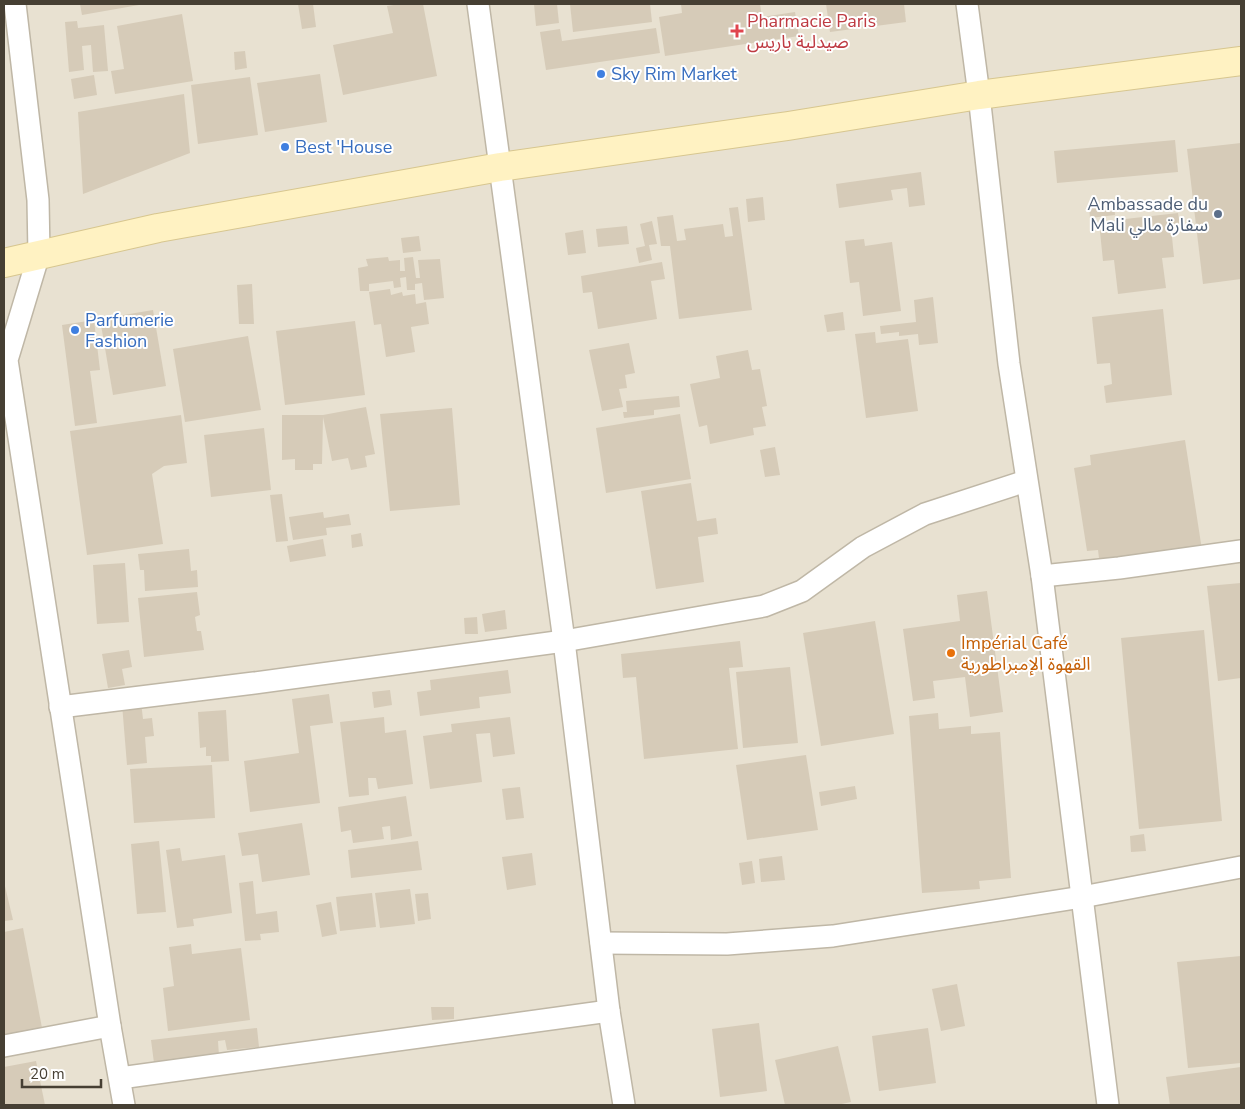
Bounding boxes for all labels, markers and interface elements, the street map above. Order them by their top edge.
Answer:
place label: Pharmacie Paris صيدلية باريس [747,9,876,54]
marker: Pharmacie Paris صيدلية باريس [731,25,743,37]
place label: Sky Rim Market [611,62,738,86]
marker: Sky Rim Market [595,68,607,80]
place label: Best 'House [295,135,392,159]
marker: Best 'House [279,141,291,153]
place label: Ambassade du Mali سفارة مالي [1087,192,1208,238]
marker: Ambassade du Mali سفارة مالي [1212,208,1224,220]
place label: Parfumerie Fashion [85,308,174,353]
marker: Parfumerie Fashion [69,324,81,336]
place label: Impérial Café القهوة الإمبراطورية [961,631,1091,676]
marker: Impérial Café القهوة الإمبراطورية [945,647,957,659]
scale bar [22,1056,101,1088]
text: 20 m [30,1064,65,1084]

